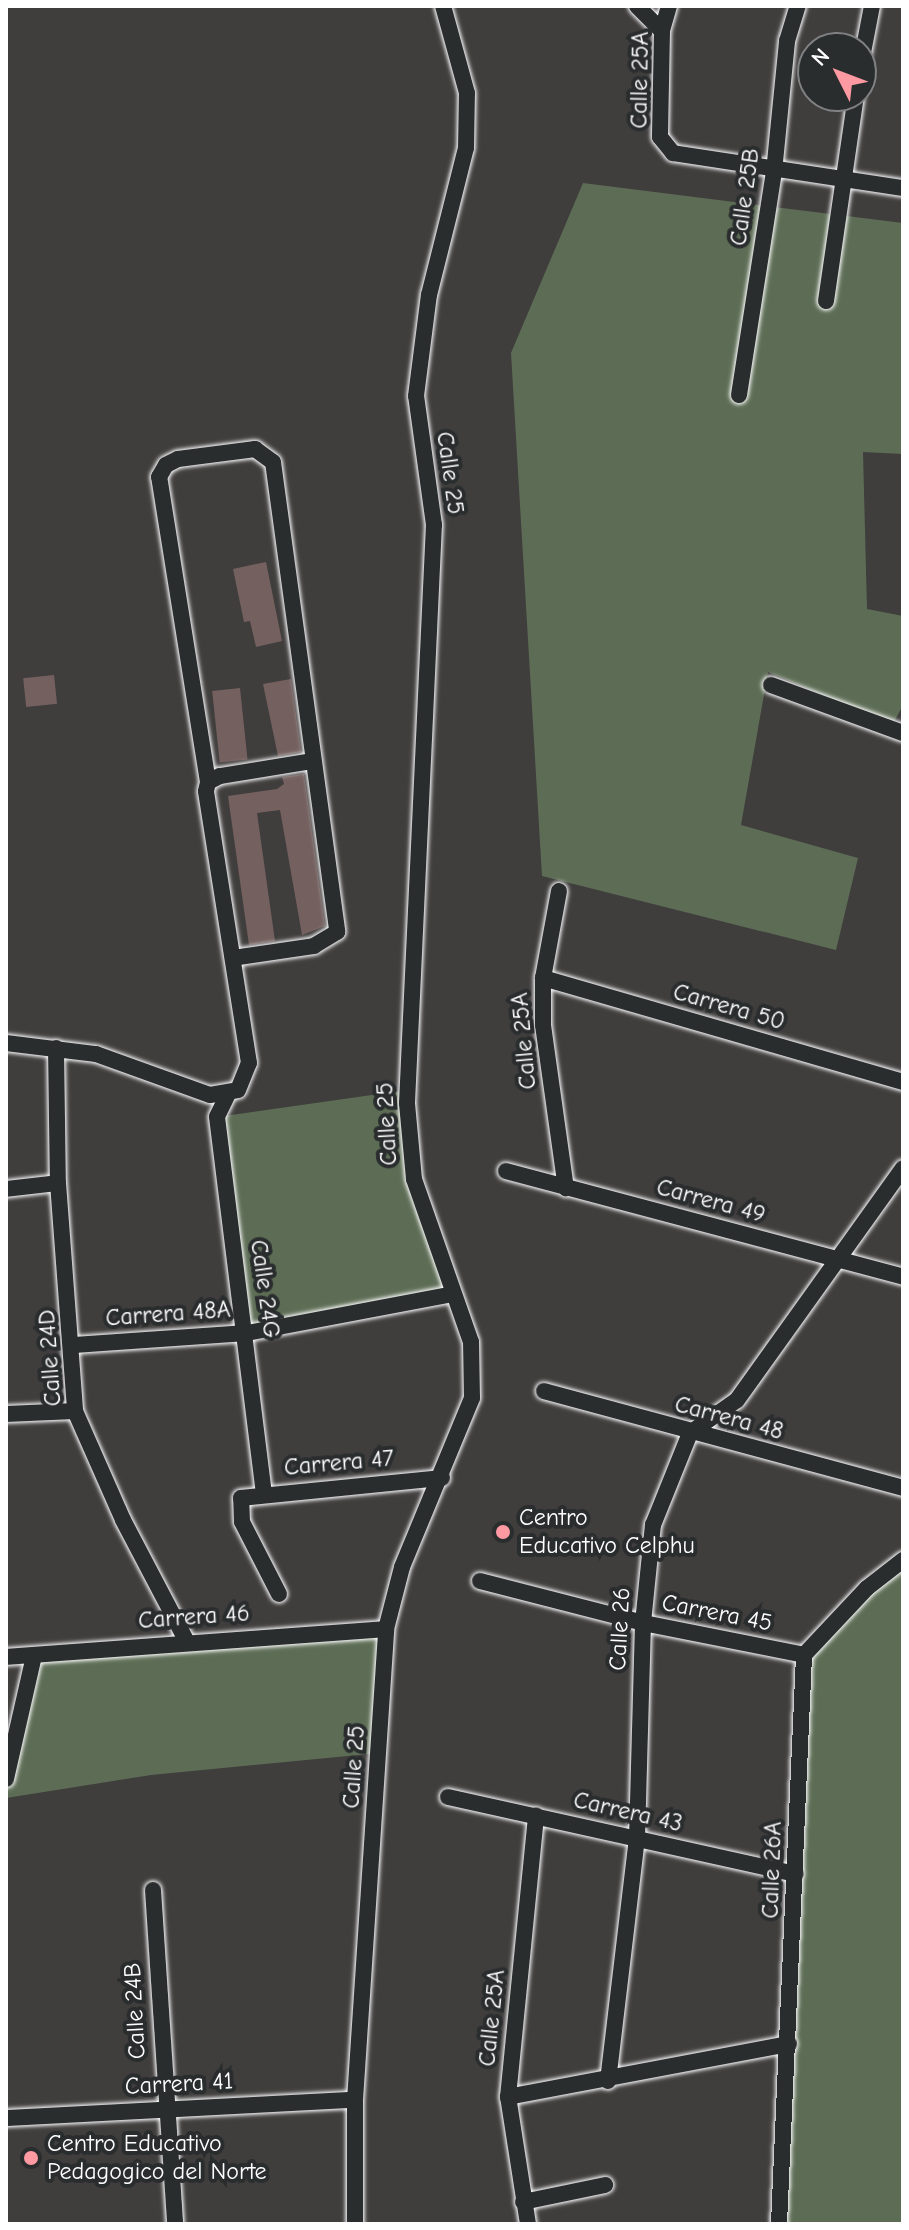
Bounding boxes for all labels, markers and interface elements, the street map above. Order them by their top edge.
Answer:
street label: Calle 25A [625,31,655,129]
north arrow [797,32,877,112]
text: N [806,43,835,71]
street label: Calle 25B [724,146,766,248]
street label: Calle 25 [430,430,470,516]
street label: Carrera 50 [670,977,788,1037]
street label: Calle 25A [505,991,543,1091]
street label: Calle 25 [370,1082,404,1166]
street label: Carrera 49 [653,1173,769,1229]
street label: Calle 24G [244,1238,286,1340]
street label: Carrera 48A [105,1295,231,1333]
street label: Calle 24D [32,1309,68,1407]
street label: Carrera 48 [672,1390,786,1446]
street label: Carrera 47 [283,1444,395,1482]
place label: Centro Educativo Celphu [519,1504,695,1560]
marker: Centro Educativo Celphu [494,1523,512,1541]
street label: Calle 26 [603,1587,637,1671]
street label: Carrera 45 [659,1588,775,1638]
street label: Carrera 46 [137,1599,251,1635]
street label: Calle 25 [337,1724,371,1810]
street label: Carrera 43 [571,1785,685,1839]
street label: Calle 26A [756,1821,788,1919]
street label: Calle 24B [118,1962,152,2060]
street label: Calle 25A [473,1968,511,2068]
street label: Carrera 41 [124,2067,234,2101]
place label: Centro Educativo Pedagogico del Norte [47,2130,267,2186]
marker: Centro Educativo Pedagogico del Norte [22,2149,40,2167]

